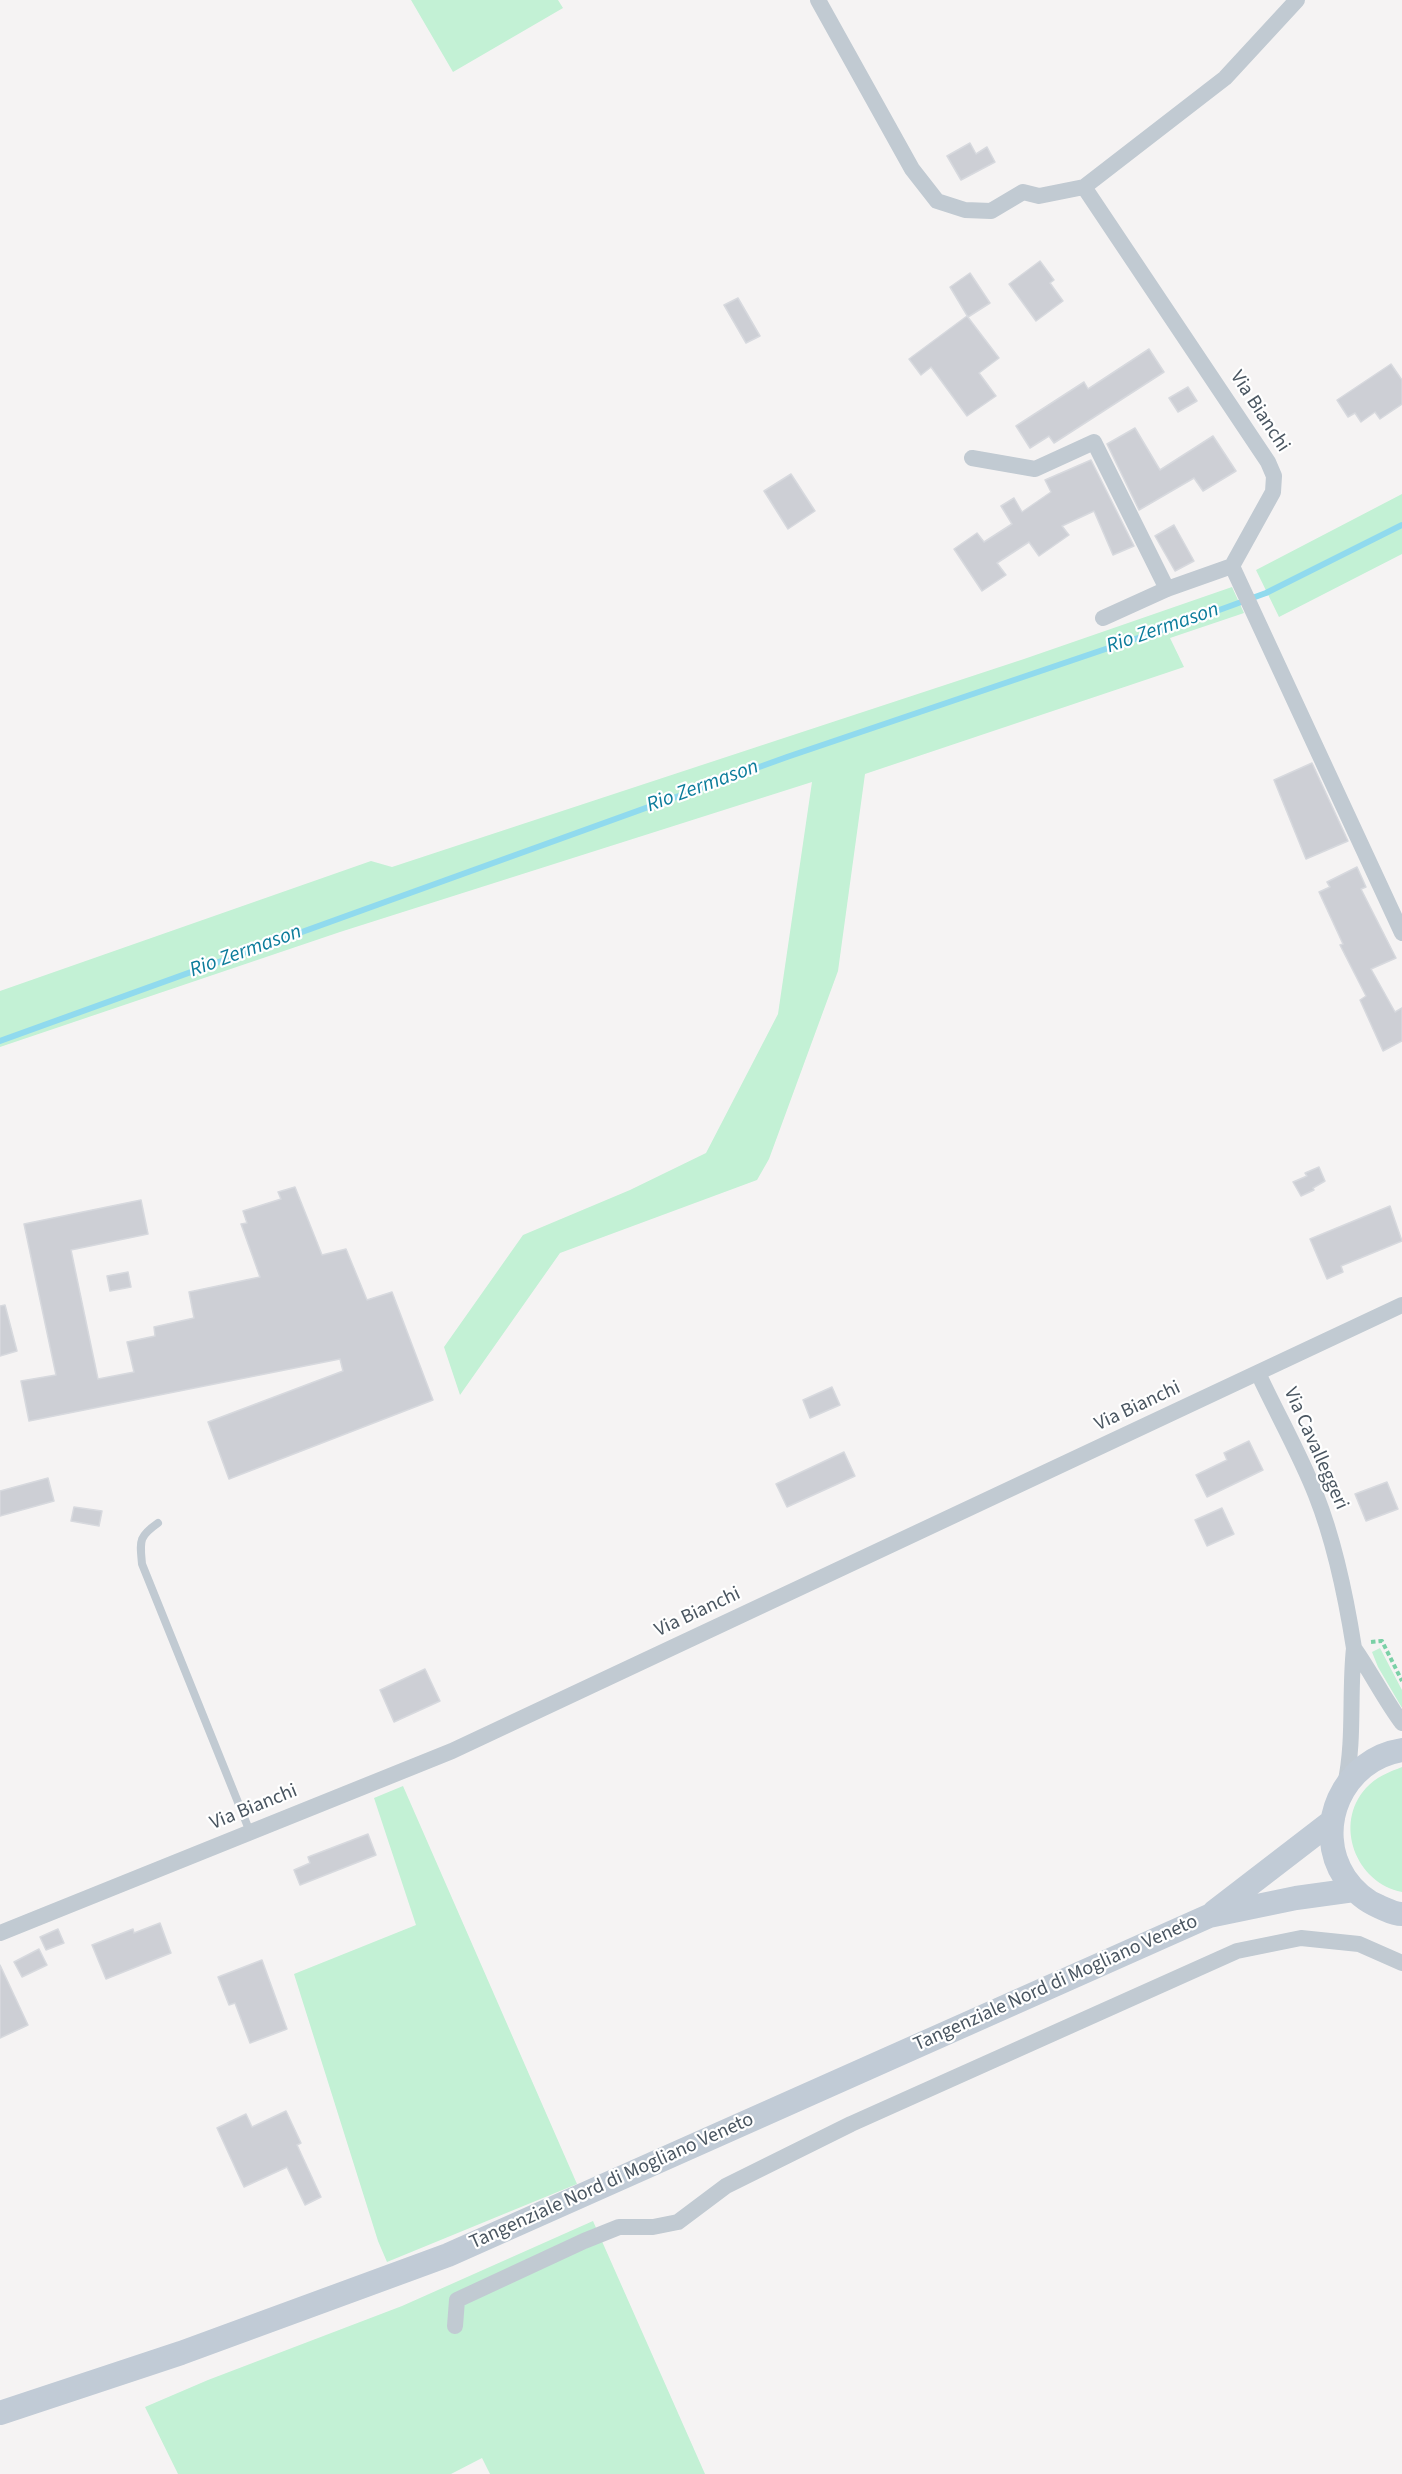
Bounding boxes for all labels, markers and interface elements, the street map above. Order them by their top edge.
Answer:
street label: Via Bianchi [1224,367,1294,457]
water label: Rio Zermason [1103,598,1223,660]
water label: Rio Zermason [644,755,762,819]
water label: Rio Zermason [187,920,305,984]
street label: Via Bianchi [1091,1377,1185,1437]
street label: Via Cavalleggeri [1277,1384,1353,1514]
street label: Via Bianchi [651,1583,745,1643]
street label: Via Bianchi [207,1780,301,1836]
street label: Tangenziale Nord di Mogliano Veneto [910,1910,1202,2058]
street label: Tangenziale Nord di Mogliano Veneto [466,2108,758,2256]

